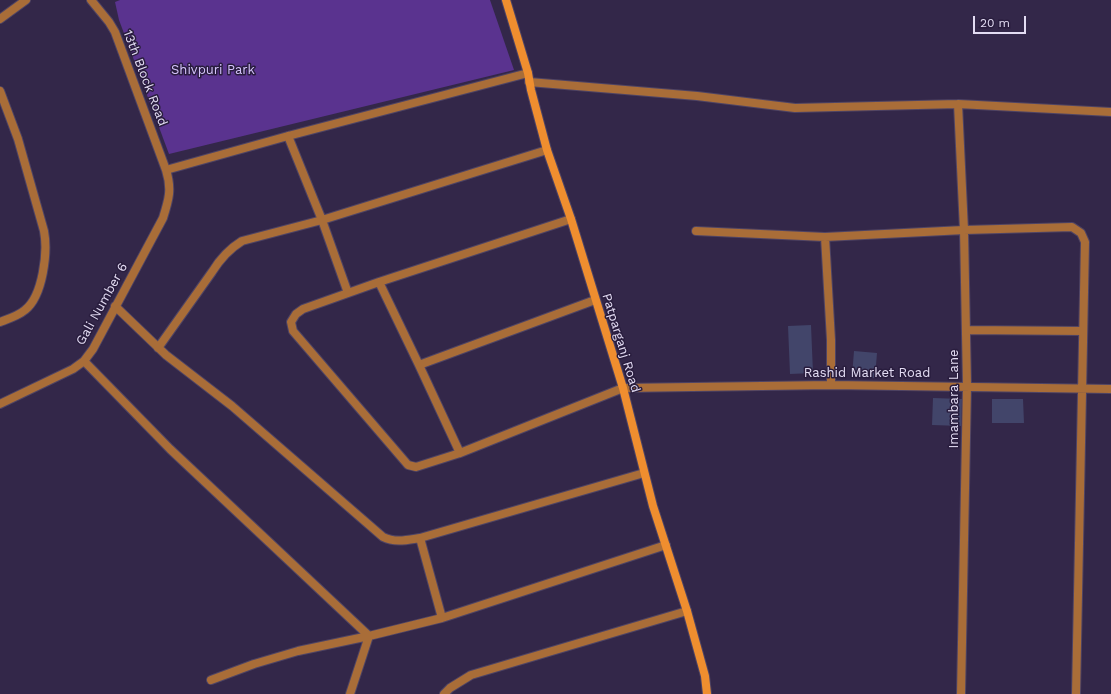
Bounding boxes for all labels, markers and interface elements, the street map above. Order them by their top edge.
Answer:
scale bar [975,8,1028,34]
text: 20 m [980,16,1010,30]
street label: 13th Block Road [120,28,170,128]
park label: Shivpuri Park [171,62,255,78]
street label: Gali Number 6 [73,260,131,348]
street label: Patparganj Road [598,292,644,394]
street label: Imambara Lane [946,349,962,449]
street label: Rashid Market Road [804,365,930,381]

